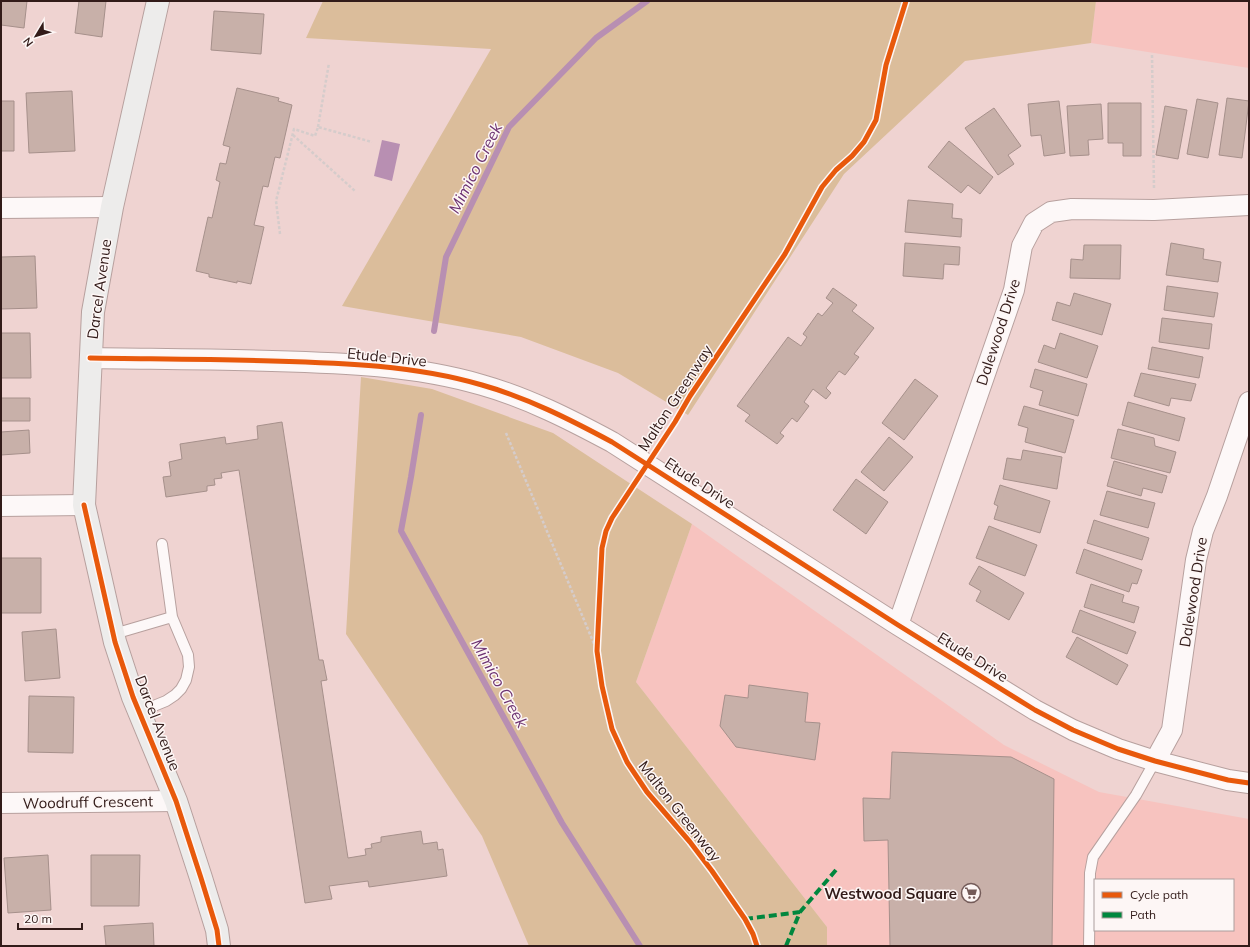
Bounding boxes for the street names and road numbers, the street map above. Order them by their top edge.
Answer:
street label: Darcel Avenue [83,238,115,340]
street label: Dalewood Drive [972,276,1024,388]
street label: Malton Greenway [634,341,716,455]
street label: Etude Drive [346,343,428,371]
street label: Etude Drive [661,453,739,513]
street label: Dalewood Drive [1175,536,1211,648]
street label: Etude Drive [934,628,1012,686]
street label: Darcel Avenue [131,673,185,773]
street label: Malton Greenway [635,757,725,865]
street label: Woodruff Crescent [23,791,153,813]

